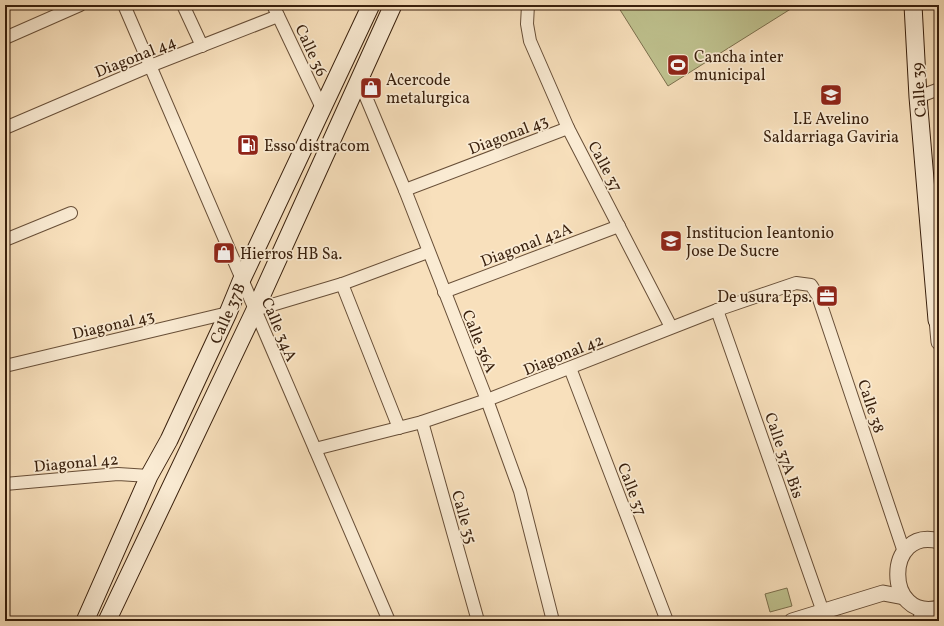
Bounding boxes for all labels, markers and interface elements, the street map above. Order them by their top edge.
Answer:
street label: Calle 36 [289,21,332,80]
street label: Diagonal 44 [92,32,180,84]
place label: Cancha inter municipal [694,47,784,87]
sports icon: Cancha inter municipal [665,52,691,78]
street label: Calle 39 [907,62,933,118]
place label: Acercode metalurgica [386,70,470,110]
shop icon: Acercode metalurgica [358,75,384,101]
school or university icon: I.E Avelino Saldarriaga Gaviria [818,82,844,108]
place label: I.E Avelino Saldarriaga Gaviria [763,109,899,149]
street label: Diagonal 43 [466,111,552,161]
fuel station icon: Esso distracom [235,132,261,158]
place label: Esso distracom [264,136,370,158]
street label: Calle 37 [582,138,627,196]
street label: Diagonal 42A [478,218,576,273]
place label: Institucion Ieantonio Jose De Sucre [686,223,834,263]
school or university icon: Institucion Ieantonio Jose De Sucre [658,228,684,254]
shop icon: Hierros HB Sa. [211,240,237,266]
place label: Hierros HB Sa. [240,244,342,266]
street label: Calle 37B [206,280,252,348]
office icon: De usura Eps. [814,283,840,309]
place label: De usura Eps. [717,287,812,309]
street label: Calle 34A [255,294,302,365]
street label: Diagonal 43 [70,306,157,346]
street label: Calle 36A [456,307,501,377]
street label: Diagonal 42 [520,330,607,382]
street label: Calle 38 [851,377,889,436]
street label: Calle 37A Bis [758,410,808,502]
street label: Diagonal 42 [33,449,119,479]
street label: Calle 37 [611,460,651,519]
street label: Calle 35 [445,488,481,547]

